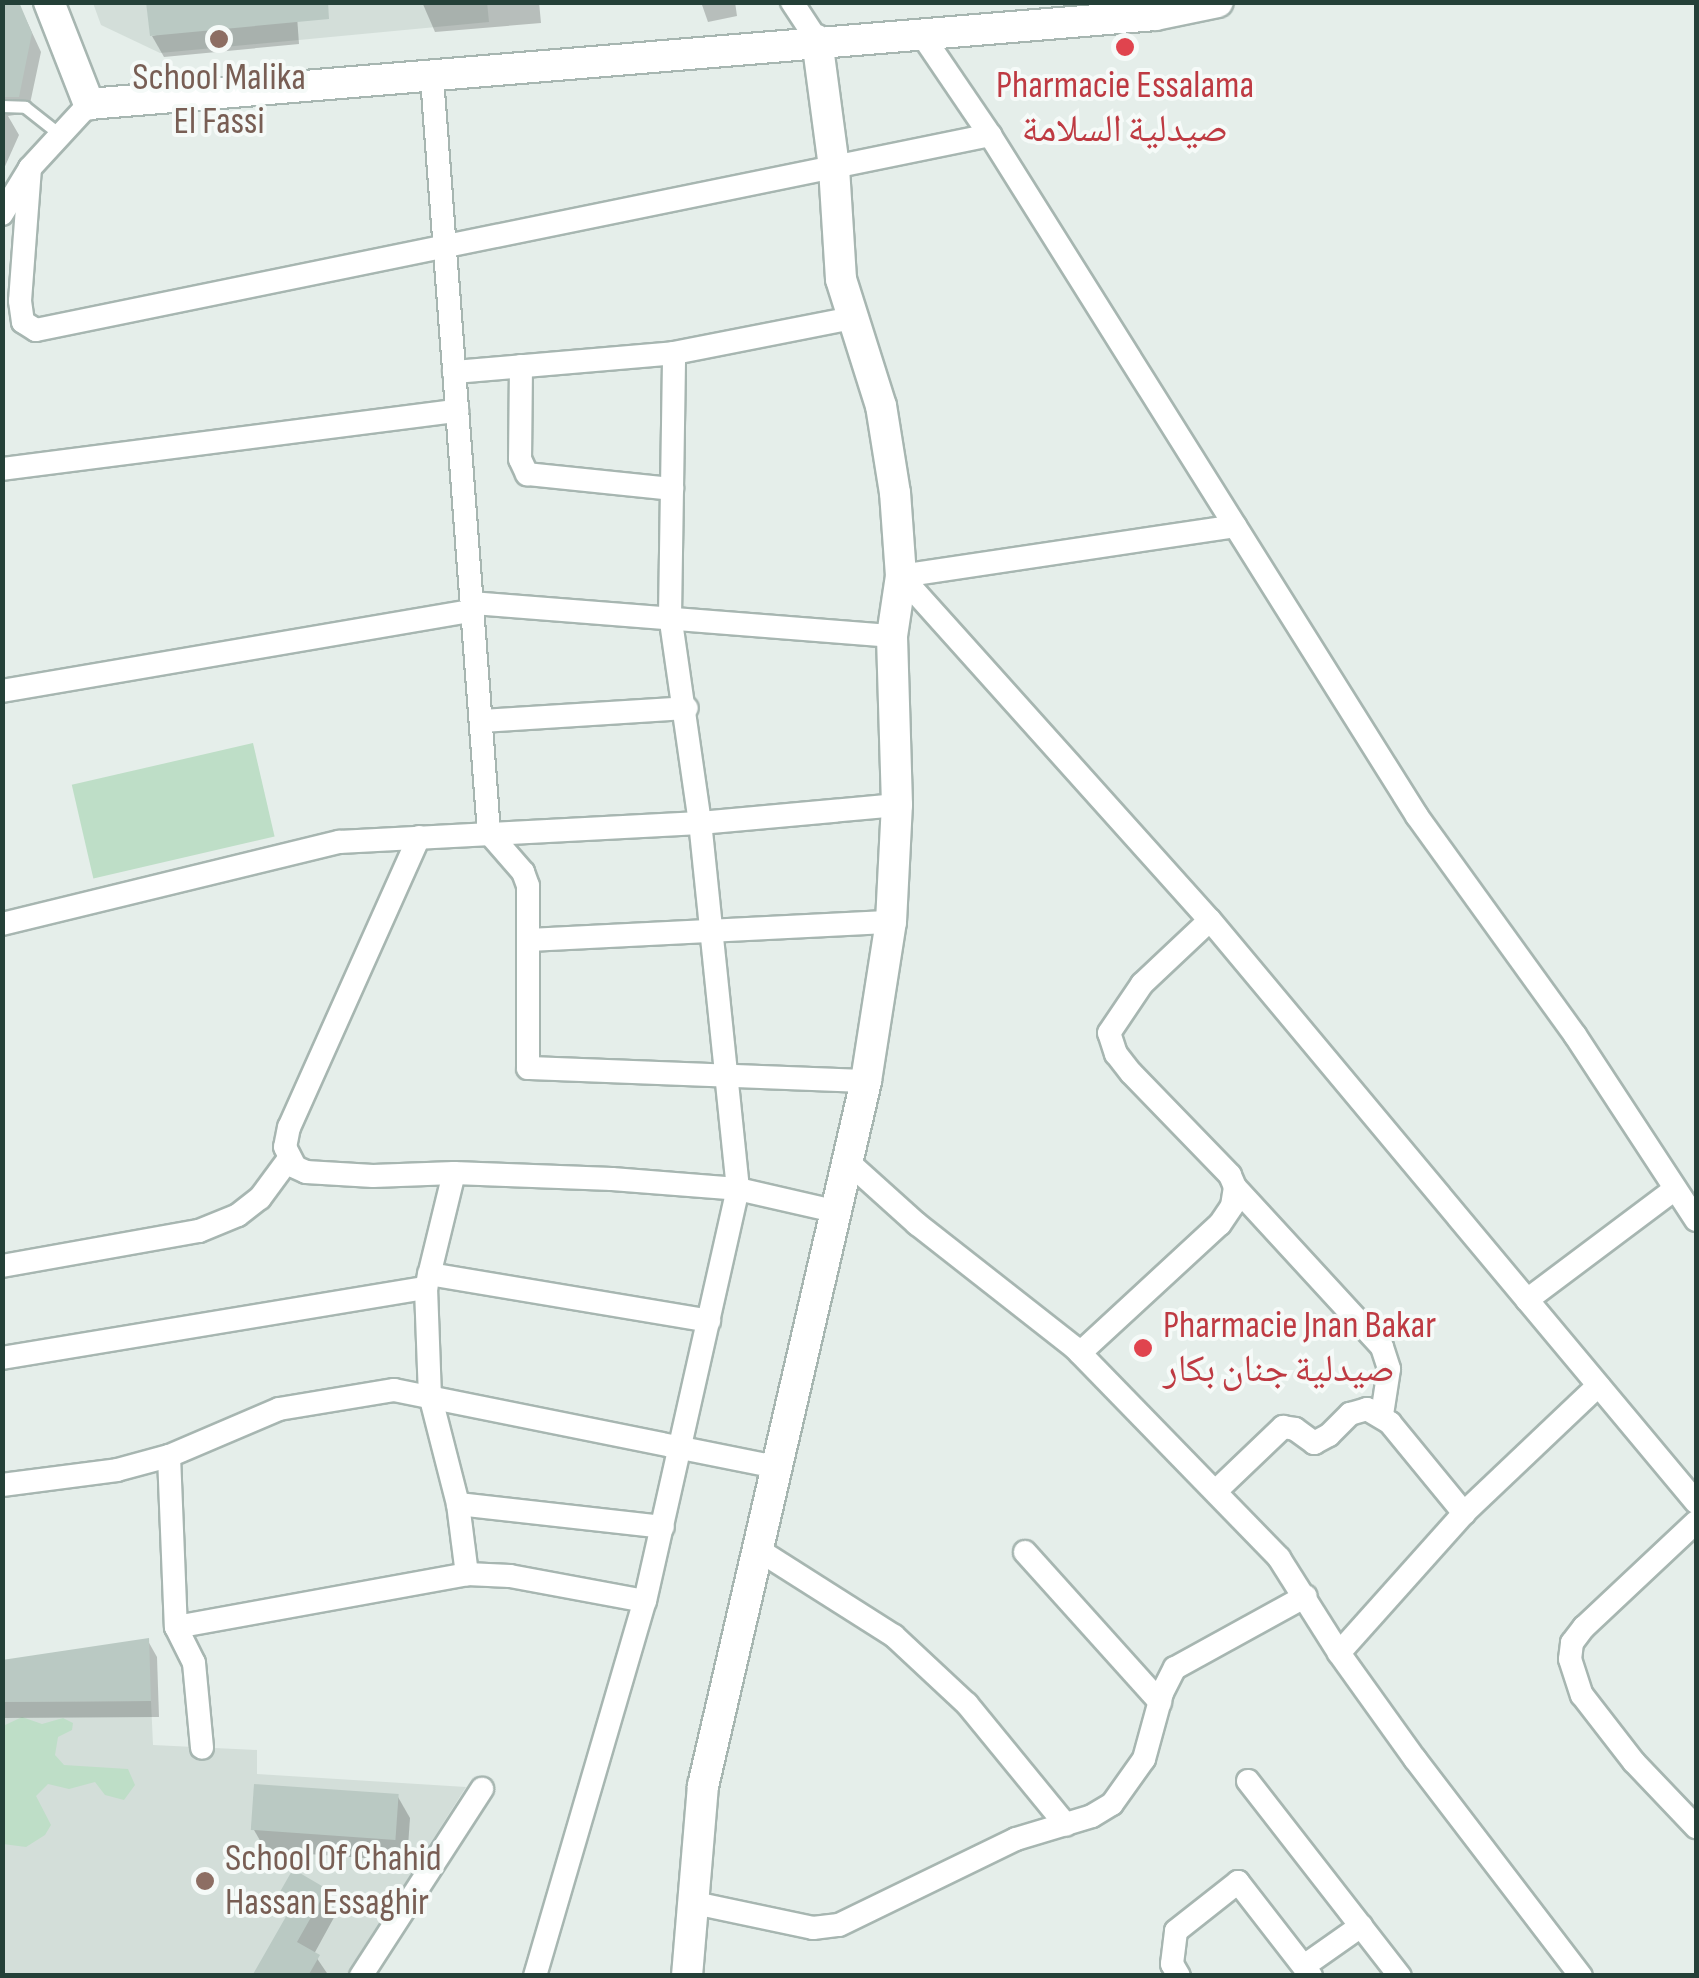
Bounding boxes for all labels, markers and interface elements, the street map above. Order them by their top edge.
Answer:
marker: School Malika El Fassi [208,28,230,50]
marker: Pharmacie Essalama صيدلية السلامة [1114,36,1136,58]
place label: School Malika El Fassi [132,55,306,144]
place label: Pharmacie Essalama صيدلية السلامة [996,63,1254,152]
place label: Pharmacie Jnan Bakar صيدلية جنان بكار [1163,1303,1436,1392]
marker: Pharmacie Jnan Bakar صيدلية جنان بكار [1132,1337,1154,1359]
place label: School Of Chahid Hassan Essaghir [225,1836,442,1926]
marker: School Of Chahid Hassan Essaghir [194,1870,216,1892]

